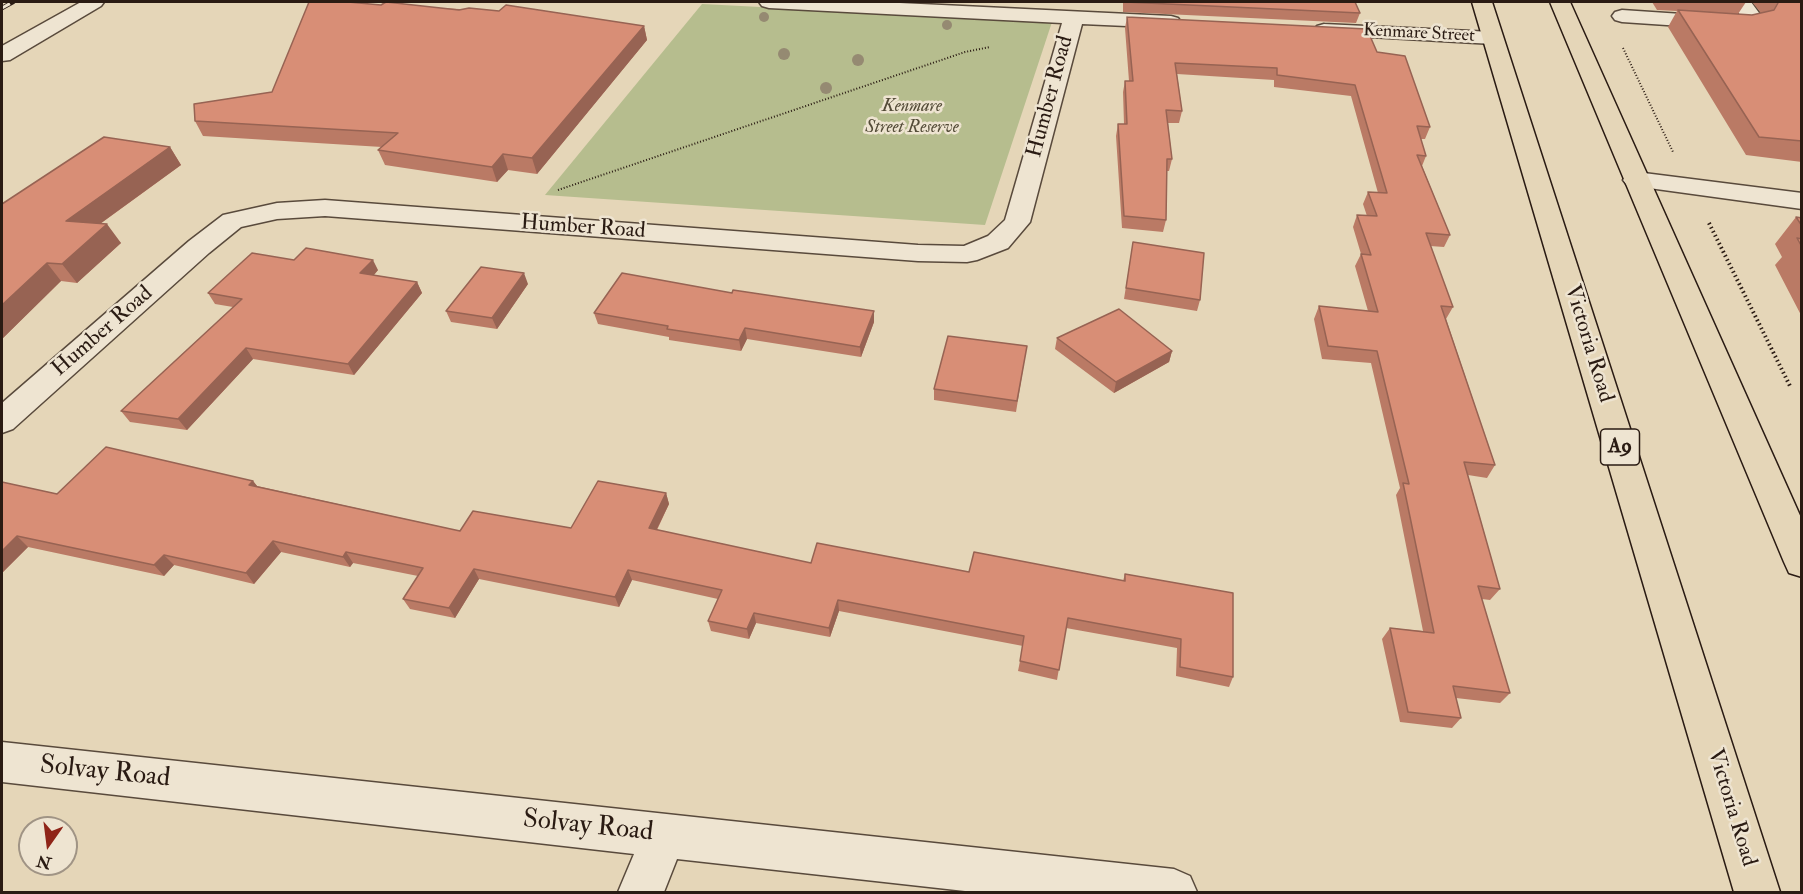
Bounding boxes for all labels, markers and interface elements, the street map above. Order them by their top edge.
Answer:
street label: Kenmare Street [1363,20,1475,48]
street label: Humber Road [1022,33,1080,161]
park label: Kenmare Street Reserve [865,96,959,138]
street label: Humber Road [520,210,646,246]
street label: Humber Road [47,281,159,383]
street label: Victoria Road [1558,282,1618,406]
road number: A9 [1600,429,1640,465]
street label: Victoria Road [1701,746,1761,870]
street label: Solvay Road [38,750,172,796]
street label: Solvay Road [521,804,655,850]
north arrow [18,816,78,876]
text: N [35,850,54,873]

